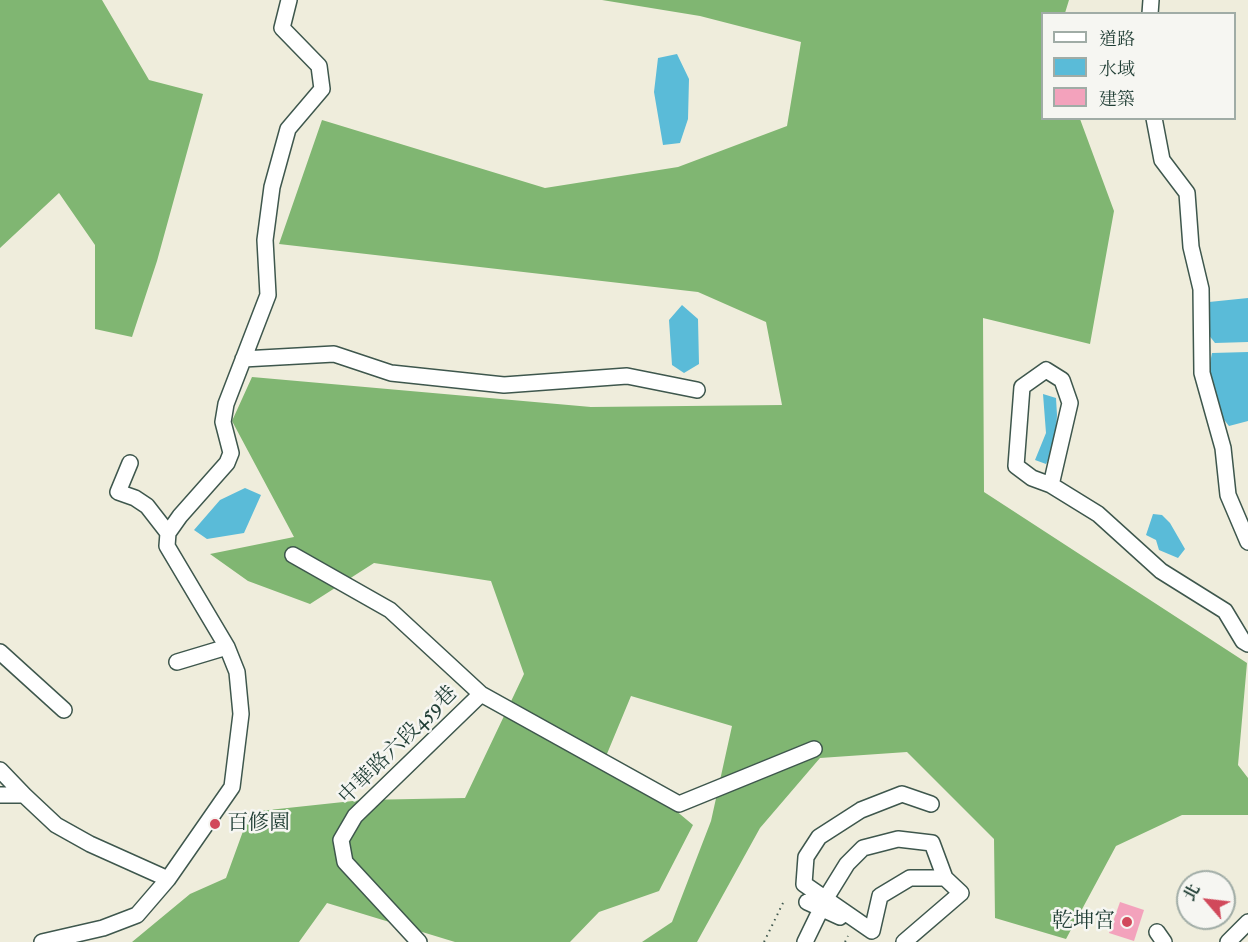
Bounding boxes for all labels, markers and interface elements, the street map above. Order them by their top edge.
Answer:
legend [1041,12,1236,120]
text: 道路 [1099,28,1135,51]
text: 水域 [1099,58,1135,81]
text: 建築 [1099,88,1135,111]
street label: 中華路六段459巷 [334,681,464,811]
place label: 百修園 [227,811,290,837]
marker: 百修園 [208,817,222,831]
north arrow [1176,870,1236,930]
text: 北 [1179,881,1204,904]
place label: 乾坤宮 [1052,909,1115,935]
marker: 乾坤宮 [1120,915,1134,929]

